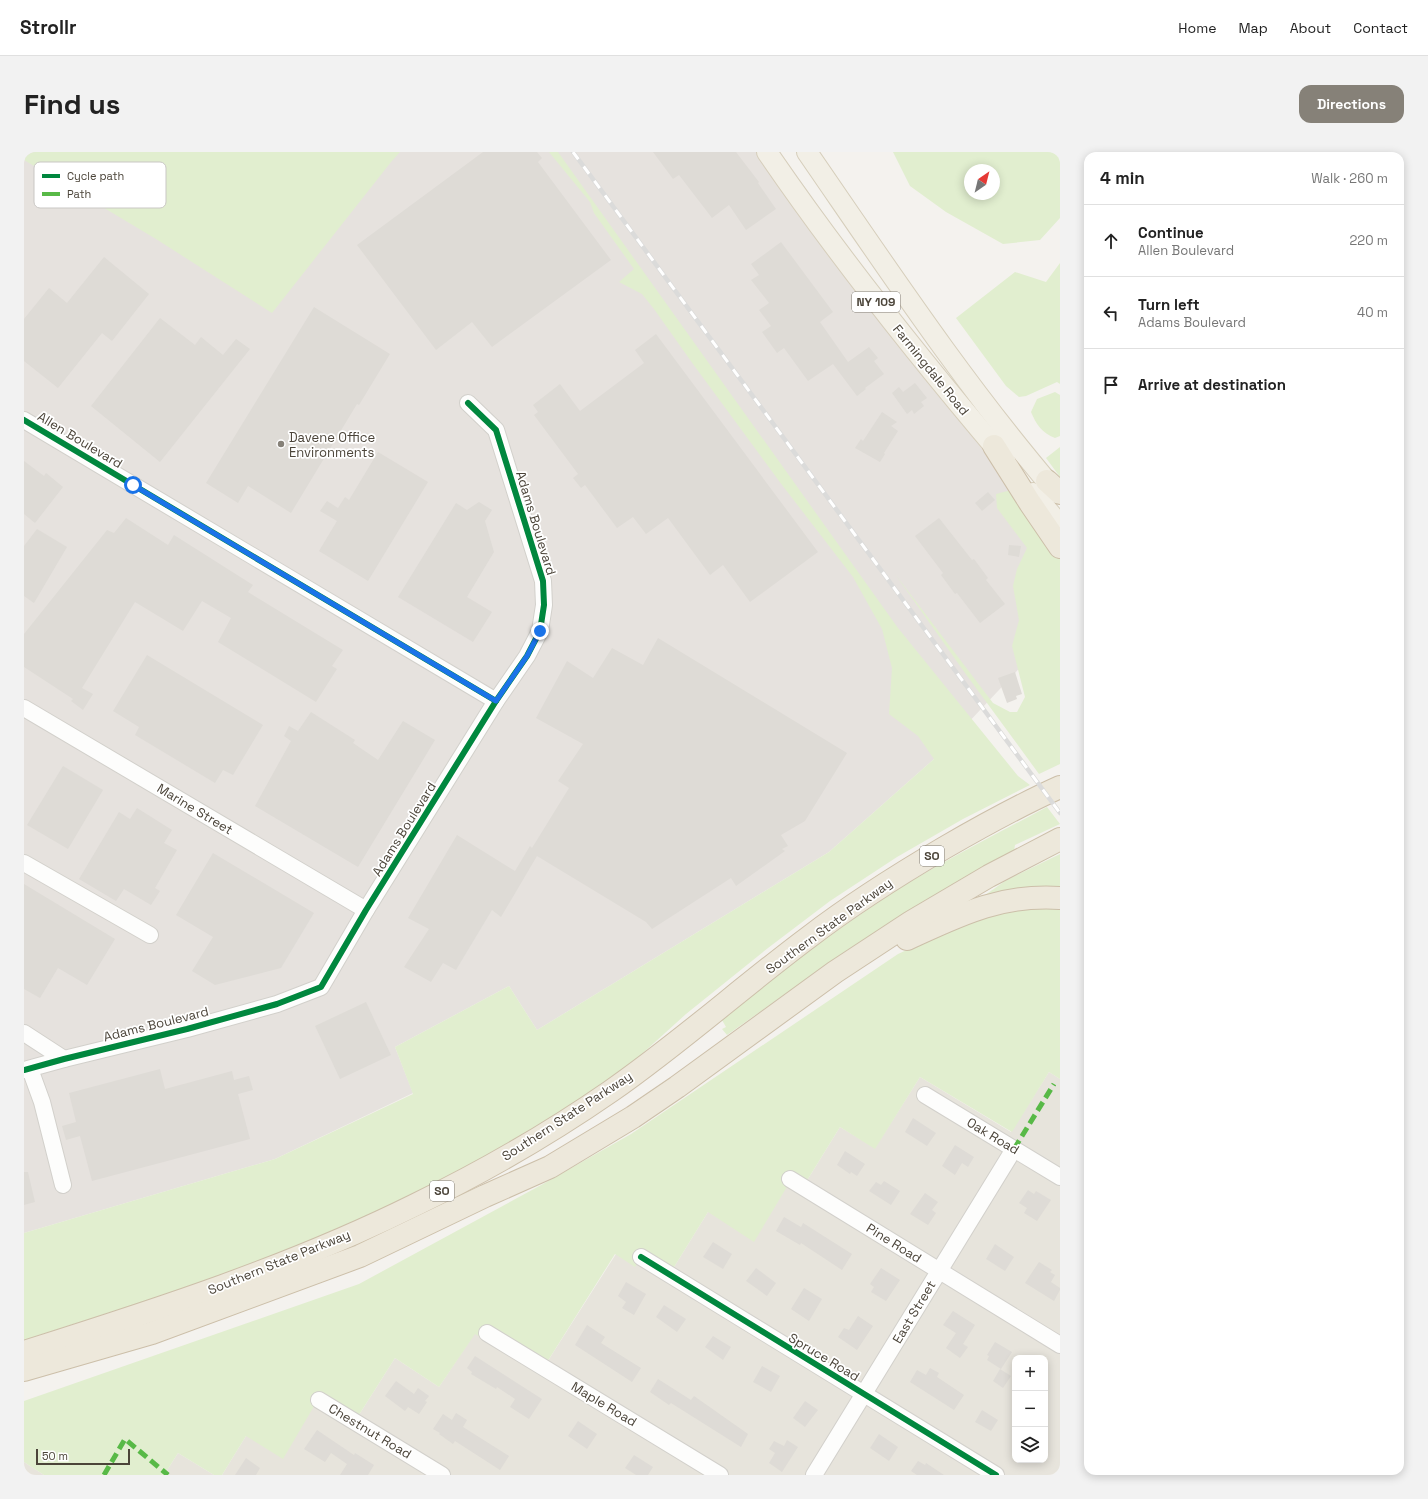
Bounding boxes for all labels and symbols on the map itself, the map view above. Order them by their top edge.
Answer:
legend [34,162,166,208]
north arrow [964,164,1000,200]
text: Cycle path [67,169,124,183]
text: Path [67,187,91,201]
road number: NY 109 [852,292,900,312]
street label: Farmingdale Road [889,321,973,419]
street label: Allen Boulevard [34,408,126,472]
place label: Davene Office Environments [289,429,375,461]
marker: Davene Office Environments [276,439,286,449]
street label: Adams Boulevard [512,469,560,577]
route start [124,476,142,494]
route end [531,622,549,640]
street label: Adams Boulevard [368,779,440,879]
street label: Marine Street [154,780,236,838]
road number: SO [920,846,944,866]
street label: Southern State Parkway [762,874,896,978]
street label: Adams Boulevard [102,1003,210,1045]
street label: Southern State Parkway [499,1067,635,1165]
street label: Oak Road [964,1114,1022,1158]
road number: SO [430,1181,454,1201]
street label: Pine Road [863,1219,925,1267]
street label: Southern State Parkway [205,1226,353,1298]
street label: East Street [889,1277,939,1347]
street label: Spruce Road [785,1329,863,1385]
street label: Maple Road [568,1378,640,1430]
street label: Chestnut Road [325,1400,415,1462]
scale bar [36,1447,130,1466]

